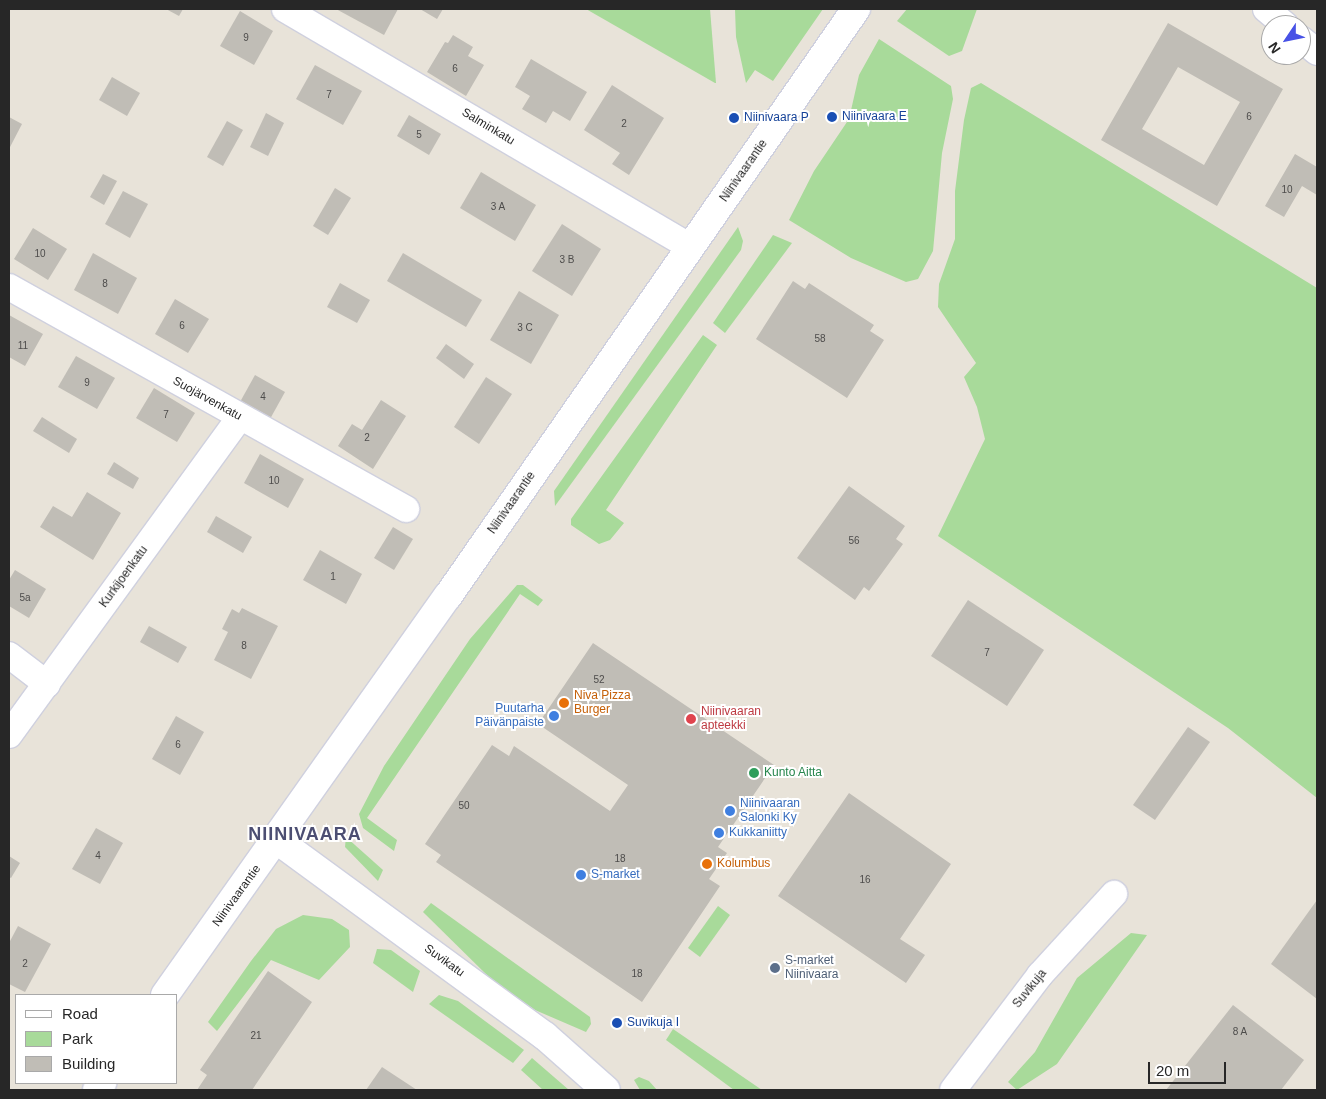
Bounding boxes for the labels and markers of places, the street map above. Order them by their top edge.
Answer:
place label: Niinivaara E [842,110,907,124]
place label: Niinivaara P [744,111,809,125]
marker: Niinivaara E [826,111,838,123]
marker: Niinivaara P [728,112,740,124]
place label: Niva Pizza Burger [574,689,631,717]
marker: Niva Pizza Burger [558,697,570,709]
place label: Puutarha Päivänpaiste [475,702,544,730]
place label: Niinivaaran apteekki [701,705,761,733]
marker: Puutarha Päivänpaiste [548,710,560,722]
marker: Niinivaaran apteekki [685,713,697,725]
place label: Kunto Aitta [764,766,823,780]
marker: Kunto Aitta [748,767,760,779]
place label: Niinivaaran Salonki Ky [740,797,800,825]
marker: Niinivaaran Salonki Ky [724,805,736,817]
place label: Kukkaniitty [729,826,787,840]
marker: Kukkaniitty [713,827,725,839]
place label: Kolumbus [717,857,770,871]
marker: Kolumbus [701,858,713,870]
place label: S-market [591,868,640,882]
marker: S-market [575,869,587,881]
place label: S-market Niinivaara [785,954,838,982]
marker: S-market Niinivaara [769,962,781,974]
place label: Suvikuja I [627,1016,679,1030]
marker: Suvikuja I [611,1017,623,1029]

